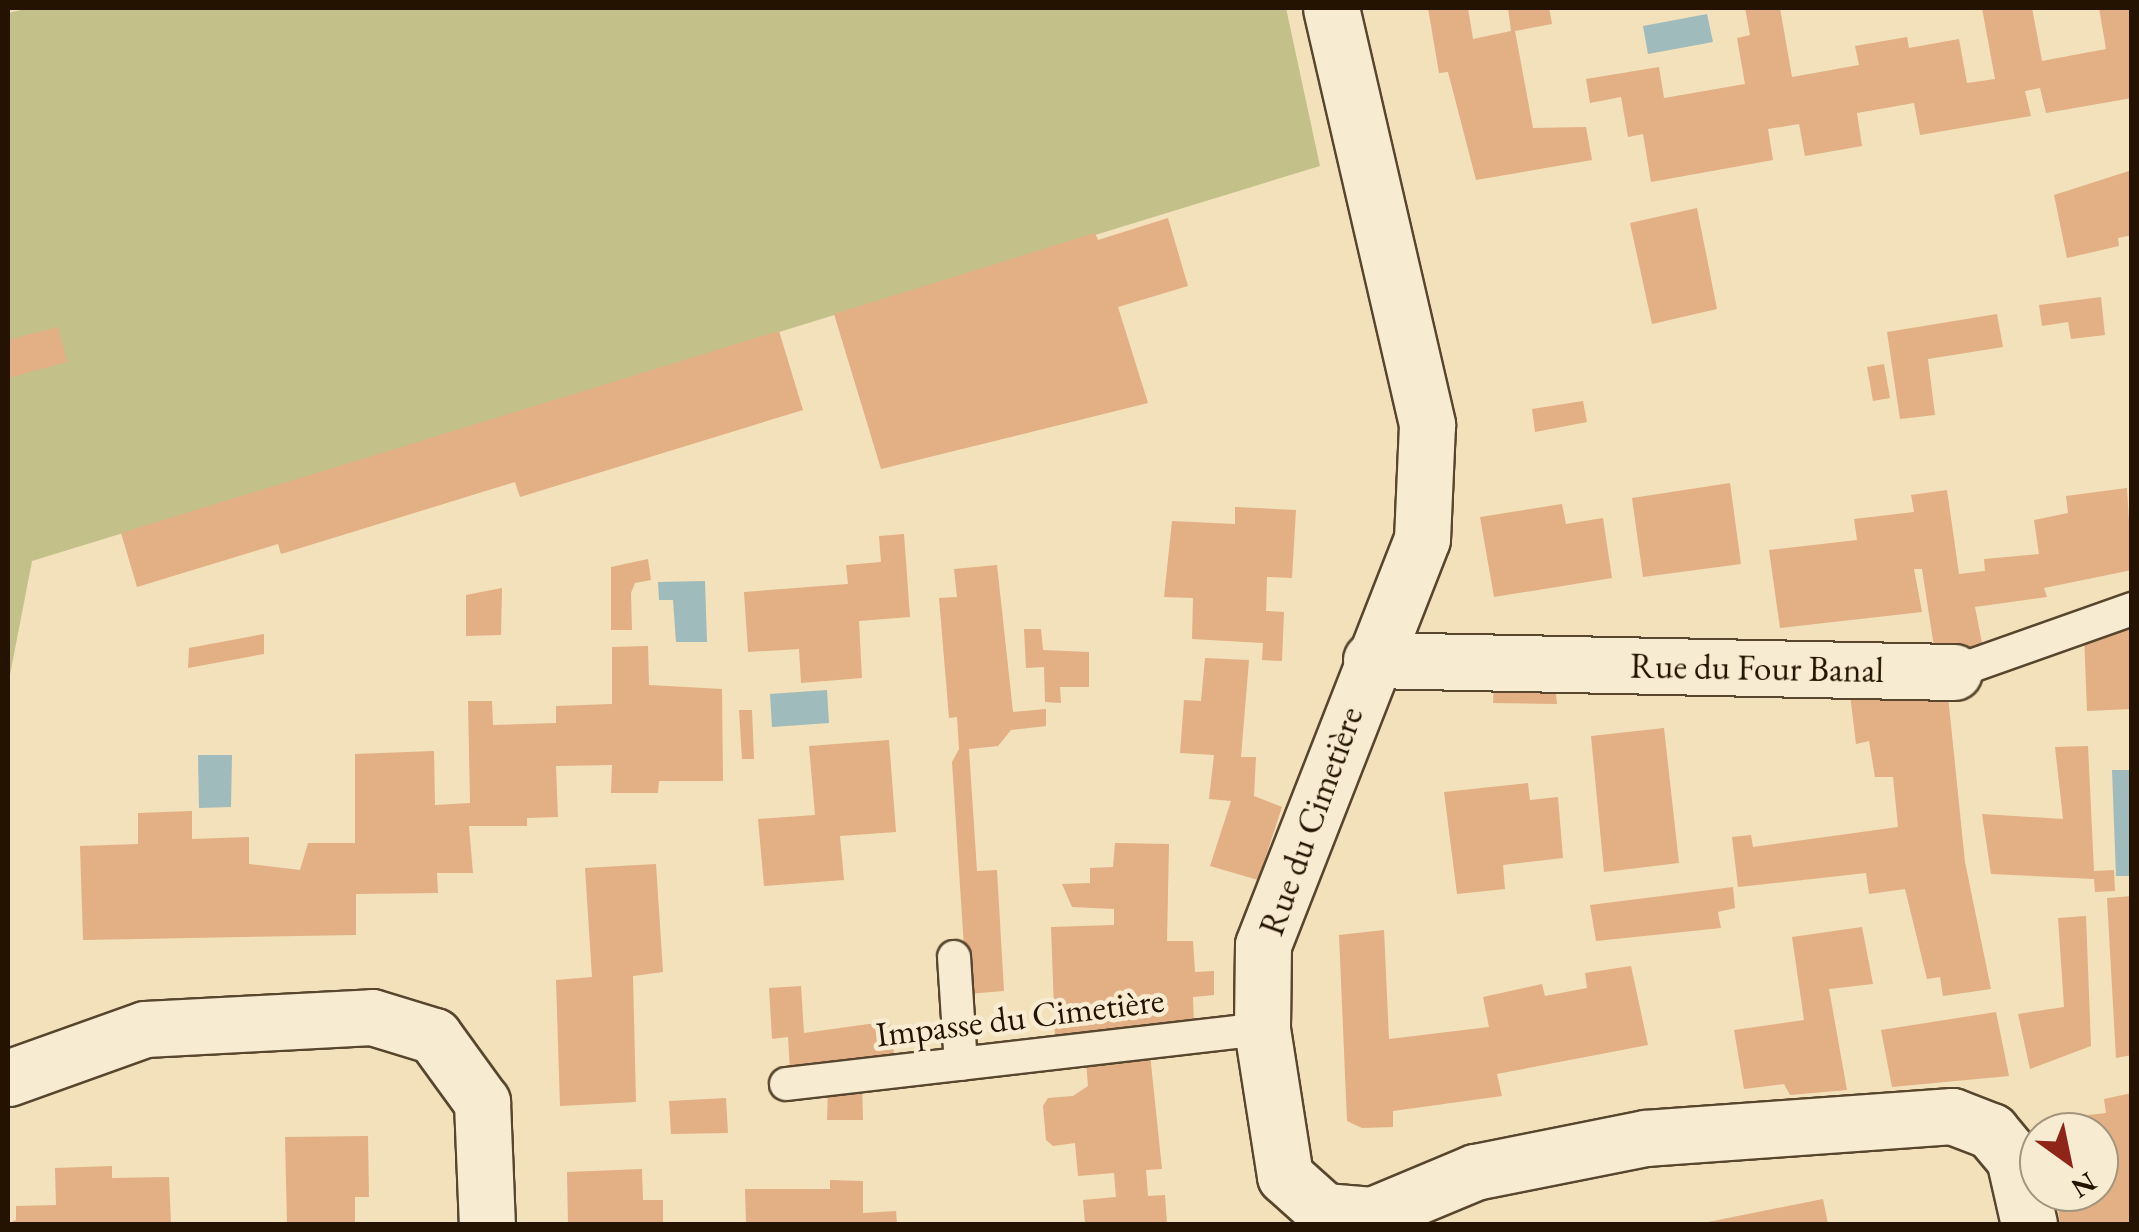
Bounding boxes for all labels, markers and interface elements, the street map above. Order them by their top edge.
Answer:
street label: Rue du Four Banal [1630,645,1884,691]
street label: Rue du Cimetière [1250,701,1372,941]
street label: Impasse du Cimetière [874,978,1166,1056]
north arrow [2019,1112,2119,1212]
text: N [2065,1164,2104,1207]

